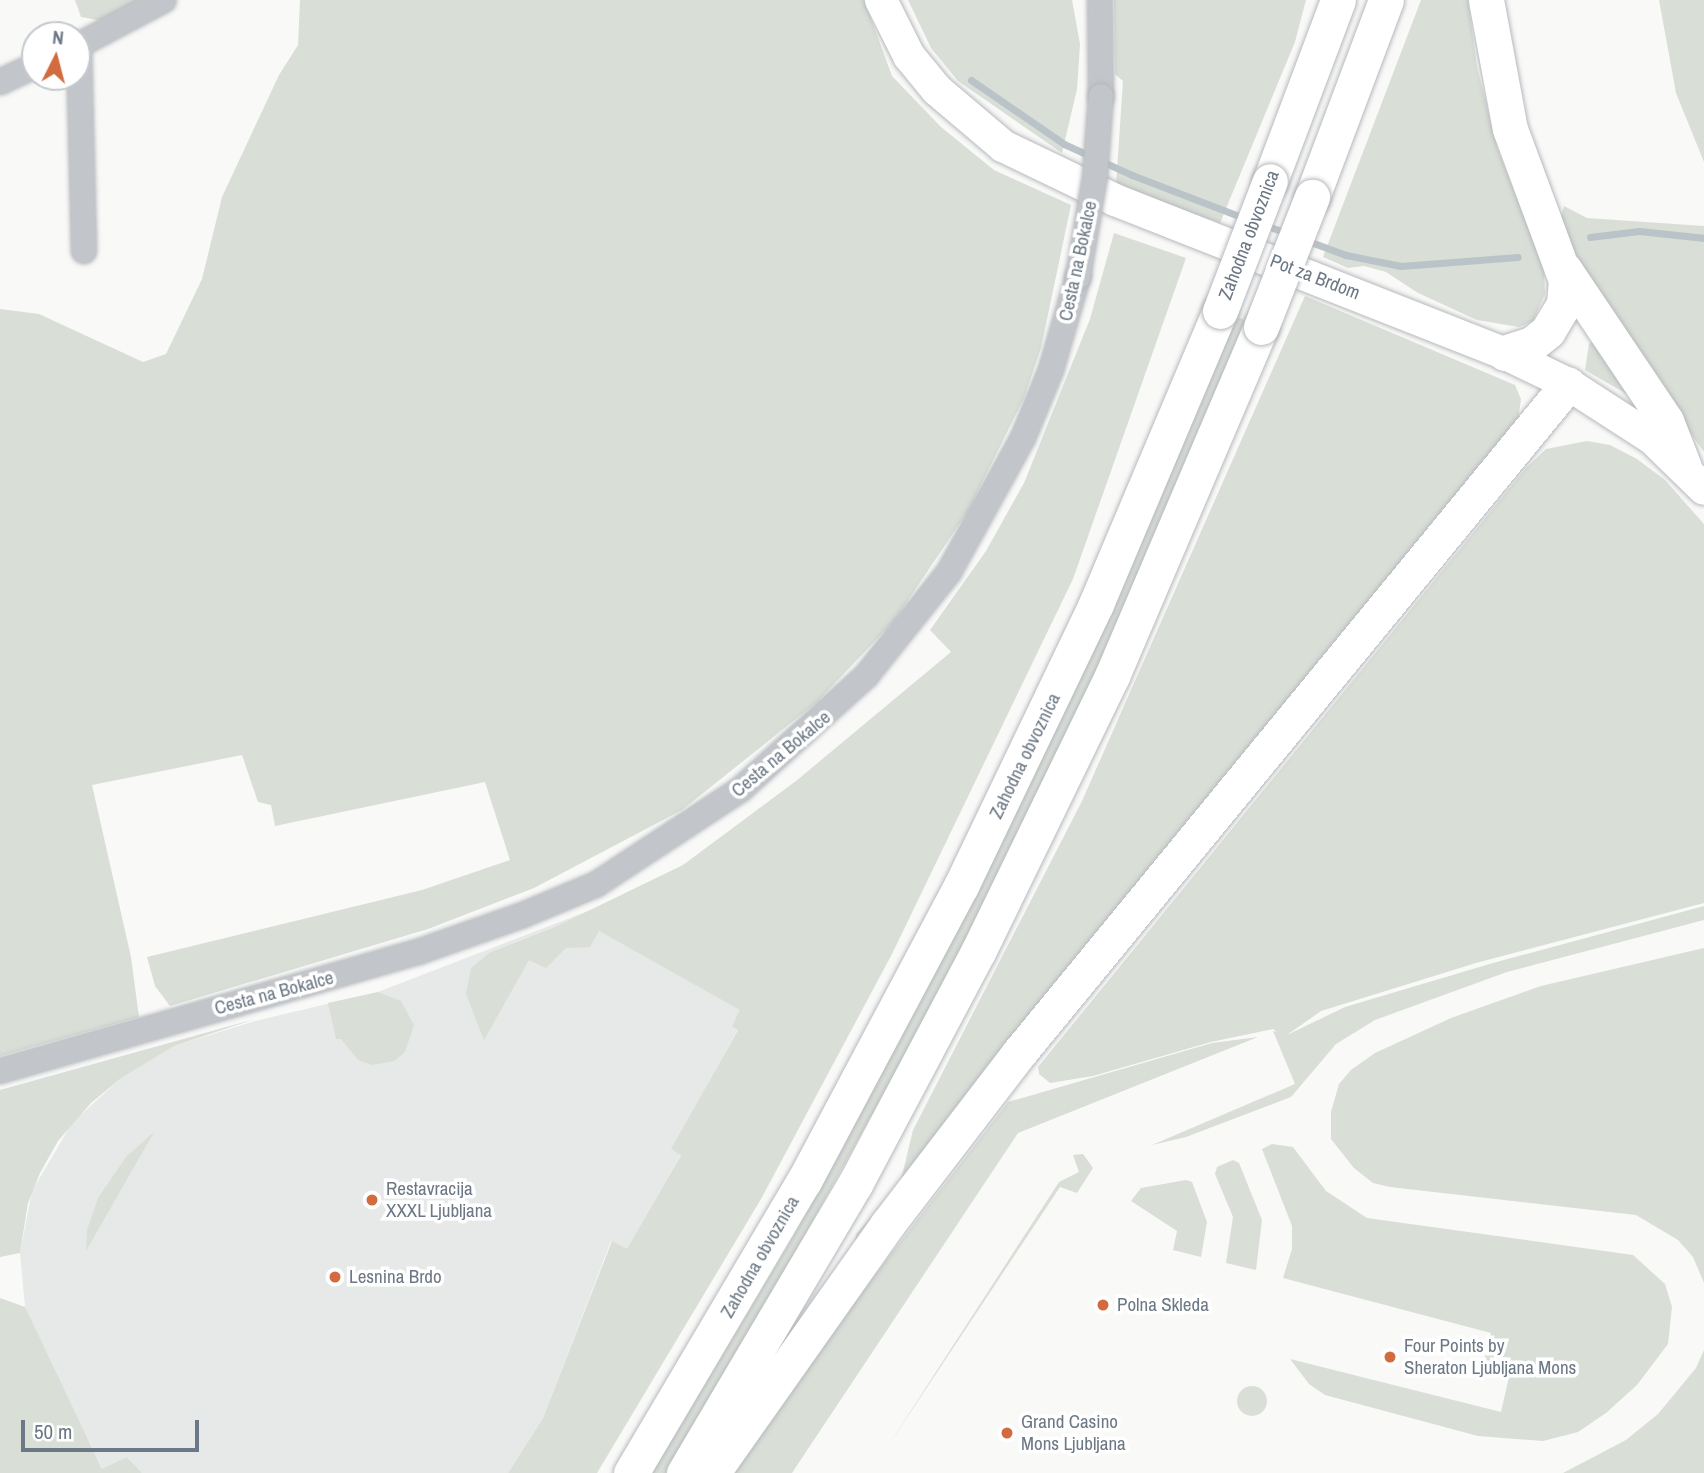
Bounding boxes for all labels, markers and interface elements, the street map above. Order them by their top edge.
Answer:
north arrow [21,21,91,91]
text: N [51,24,65,51]
street label: Zahodna obvoznica [1214,167,1284,303]
street label: Cesta na Bokalce [1054,199,1102,323]
street label: Pot za Brdom [1267,249,1363,305]
street label: Zahodna obvoznica [985,689,1065,823]
street label: Cesta na Bokalce [727,706,835,802]
street label: Cesta na Bokalce [212,966,336,1020]
place label: Restavracija XXXL Ljubljana [386,1178,493,1222]
marker: Restavracija XXXL Ljubljana [364,1192,380,1208]
street label: Zahodna obvoznica [716,1192,804,1322]
place label: Lesnina Brdo [349,1266,442,1288]
marker: Lesnina Brdo [327,1269,343,1285]
place label: Polna Skleda [1117,1294,1209,1316]
marker: Polna Skleda [1095,1297,1111,1313]
place label: Four Points by Sheraton Ljubljana Mons [1404,1335,1576,1379]
marker: Four Points by Sheraton Ljubljana Mons [1382,1349,1398,1365]
scale bar [24,1406,203,1450]
place label: Grand Casino Mons Ljubljana [1021,1411,1126,1455]
text: 50 m [34,1417,72,1446]
marker: Grand Casino Mons Ljubljana [999,1425,1015,1441]

